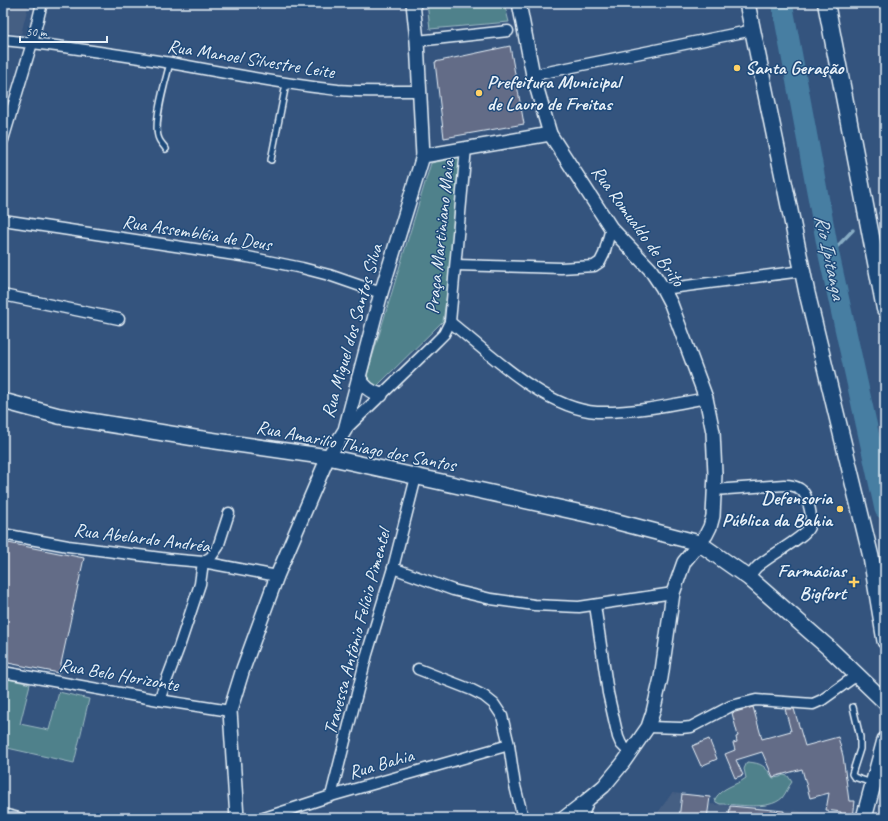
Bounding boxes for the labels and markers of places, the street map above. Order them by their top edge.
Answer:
place label: Santa Geração [745,56,844,80]
marker: Santa Geração [732,63,742,73]
place label: Prefeitura Municipal de Lauro de Freitas [487,70,624,116]
marker: Prefeitura Municipal de Lauro de Freitas [474,88,484,98]
place label: Defensoria Pública da Bahia [722,486,834,532]
marker: Defensoria Pública da Bahia [835,504,845,514]
place label: Farmácias Bigfort [777,559,848,605]
marker: Farmácias Bigfort [849,577,859,587]

